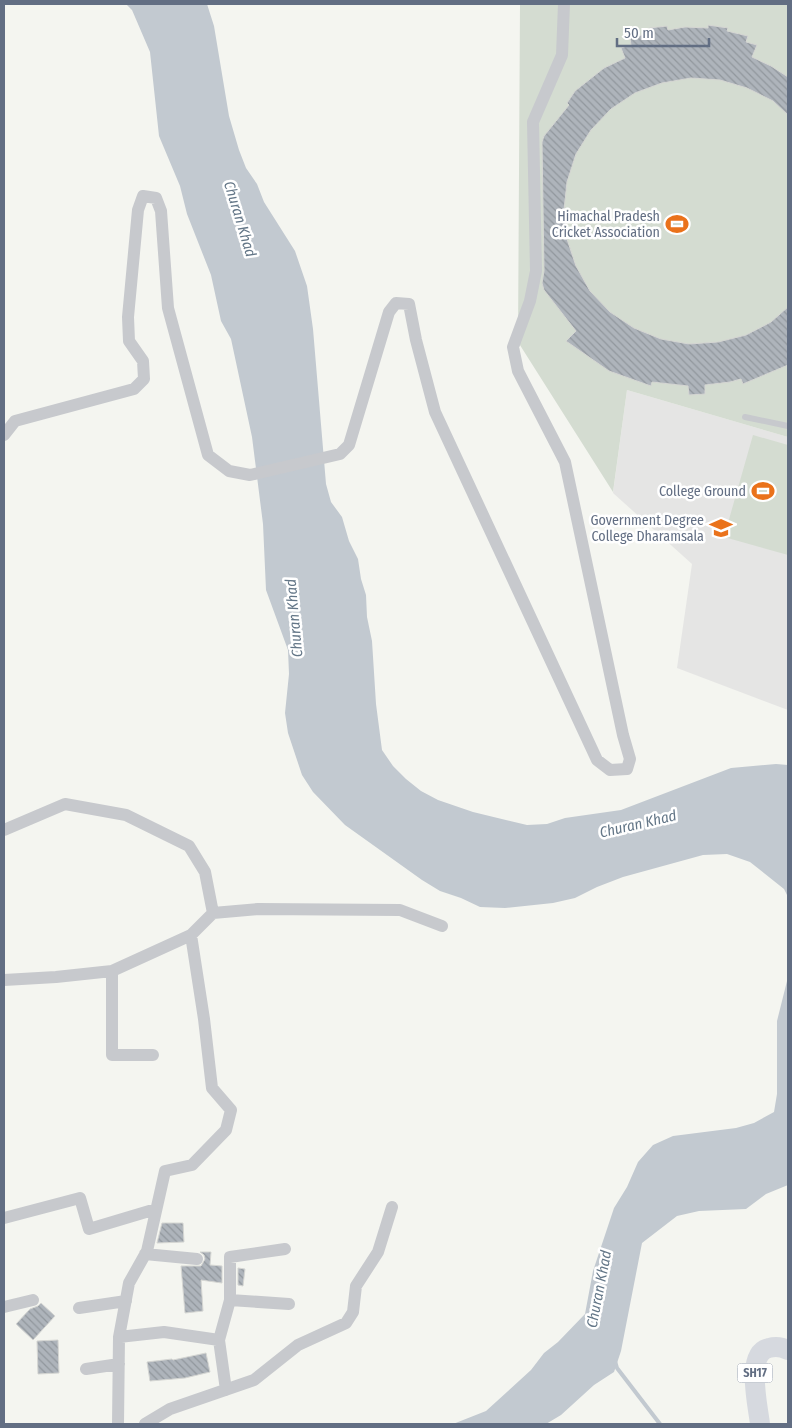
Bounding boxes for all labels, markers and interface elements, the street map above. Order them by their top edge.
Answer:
scale bar [617,15,710,47]
text: 50 m [624,24,654,42]
water label: Churan Khad [220,179,260,259]
place label: Himachal Pradesh Cricket Association [552,208,660,241]
sports icon: Himachal Pradesh Cricket Association [664,211,690,237]
sports icon: College Ground [750,478,776,504]
place label: College Ground [659,483,746,500]
place label: Government Degree College Dharamsala [590,512,704,545]
school or university icon: Government Degree College Dharamsala [708,515,734,541]
water label: Churan Khad [282,578,306,658]
water label: Churan Khad [598,806,678,842]
water label: Churan Khad [583,1249,615,1329]
road number: SH17 [738,1364,772,1382]

